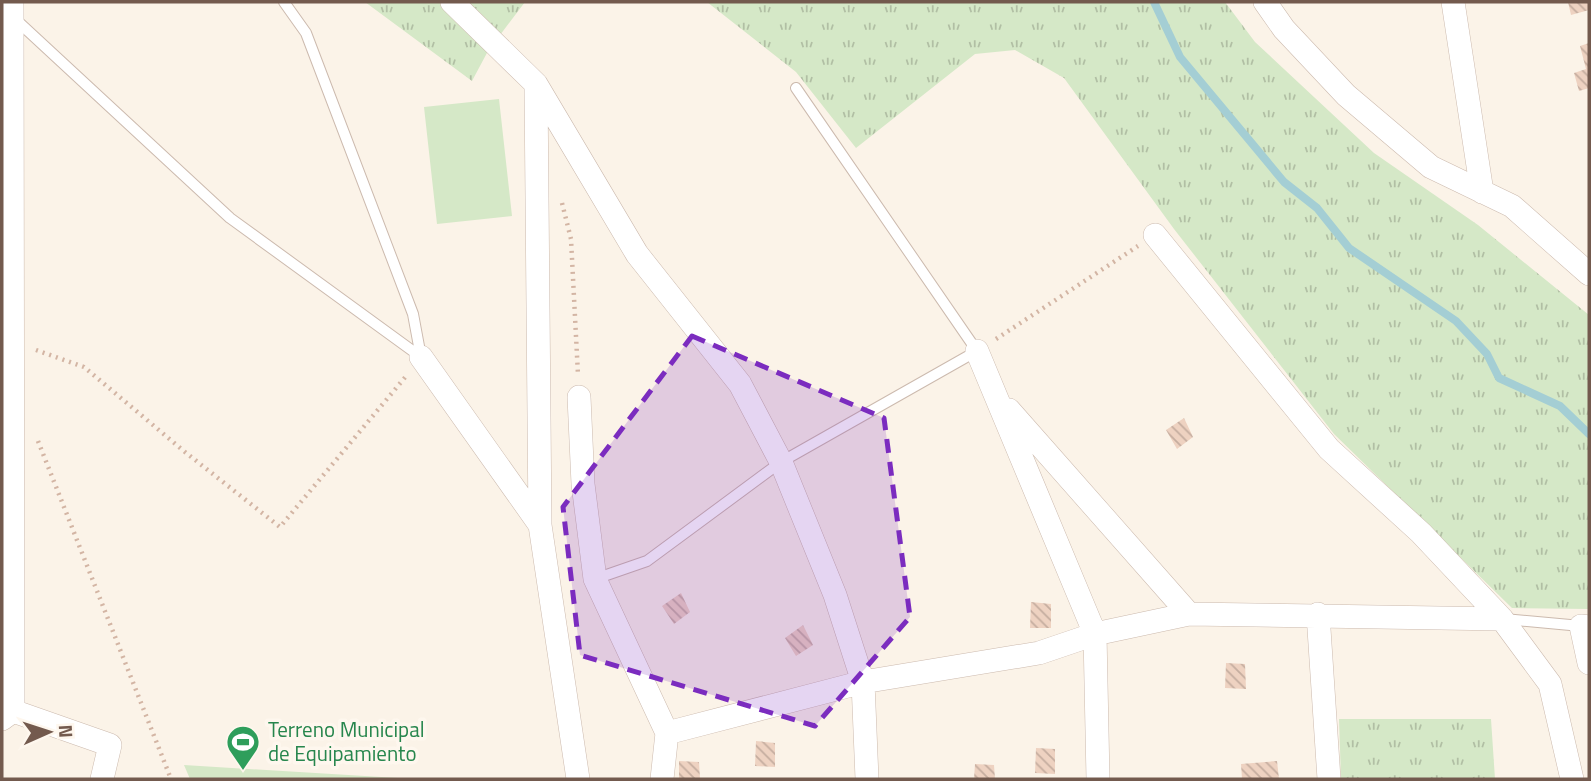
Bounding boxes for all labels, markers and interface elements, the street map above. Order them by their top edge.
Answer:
north arrow [14,697,84,767]
place label: Terreno Municipal de Equipamiento [268,713,425,769]
sports icon: Terreno Municipal de Equipamiento [224,723,262,772]
text: N [52,724,81,738]

